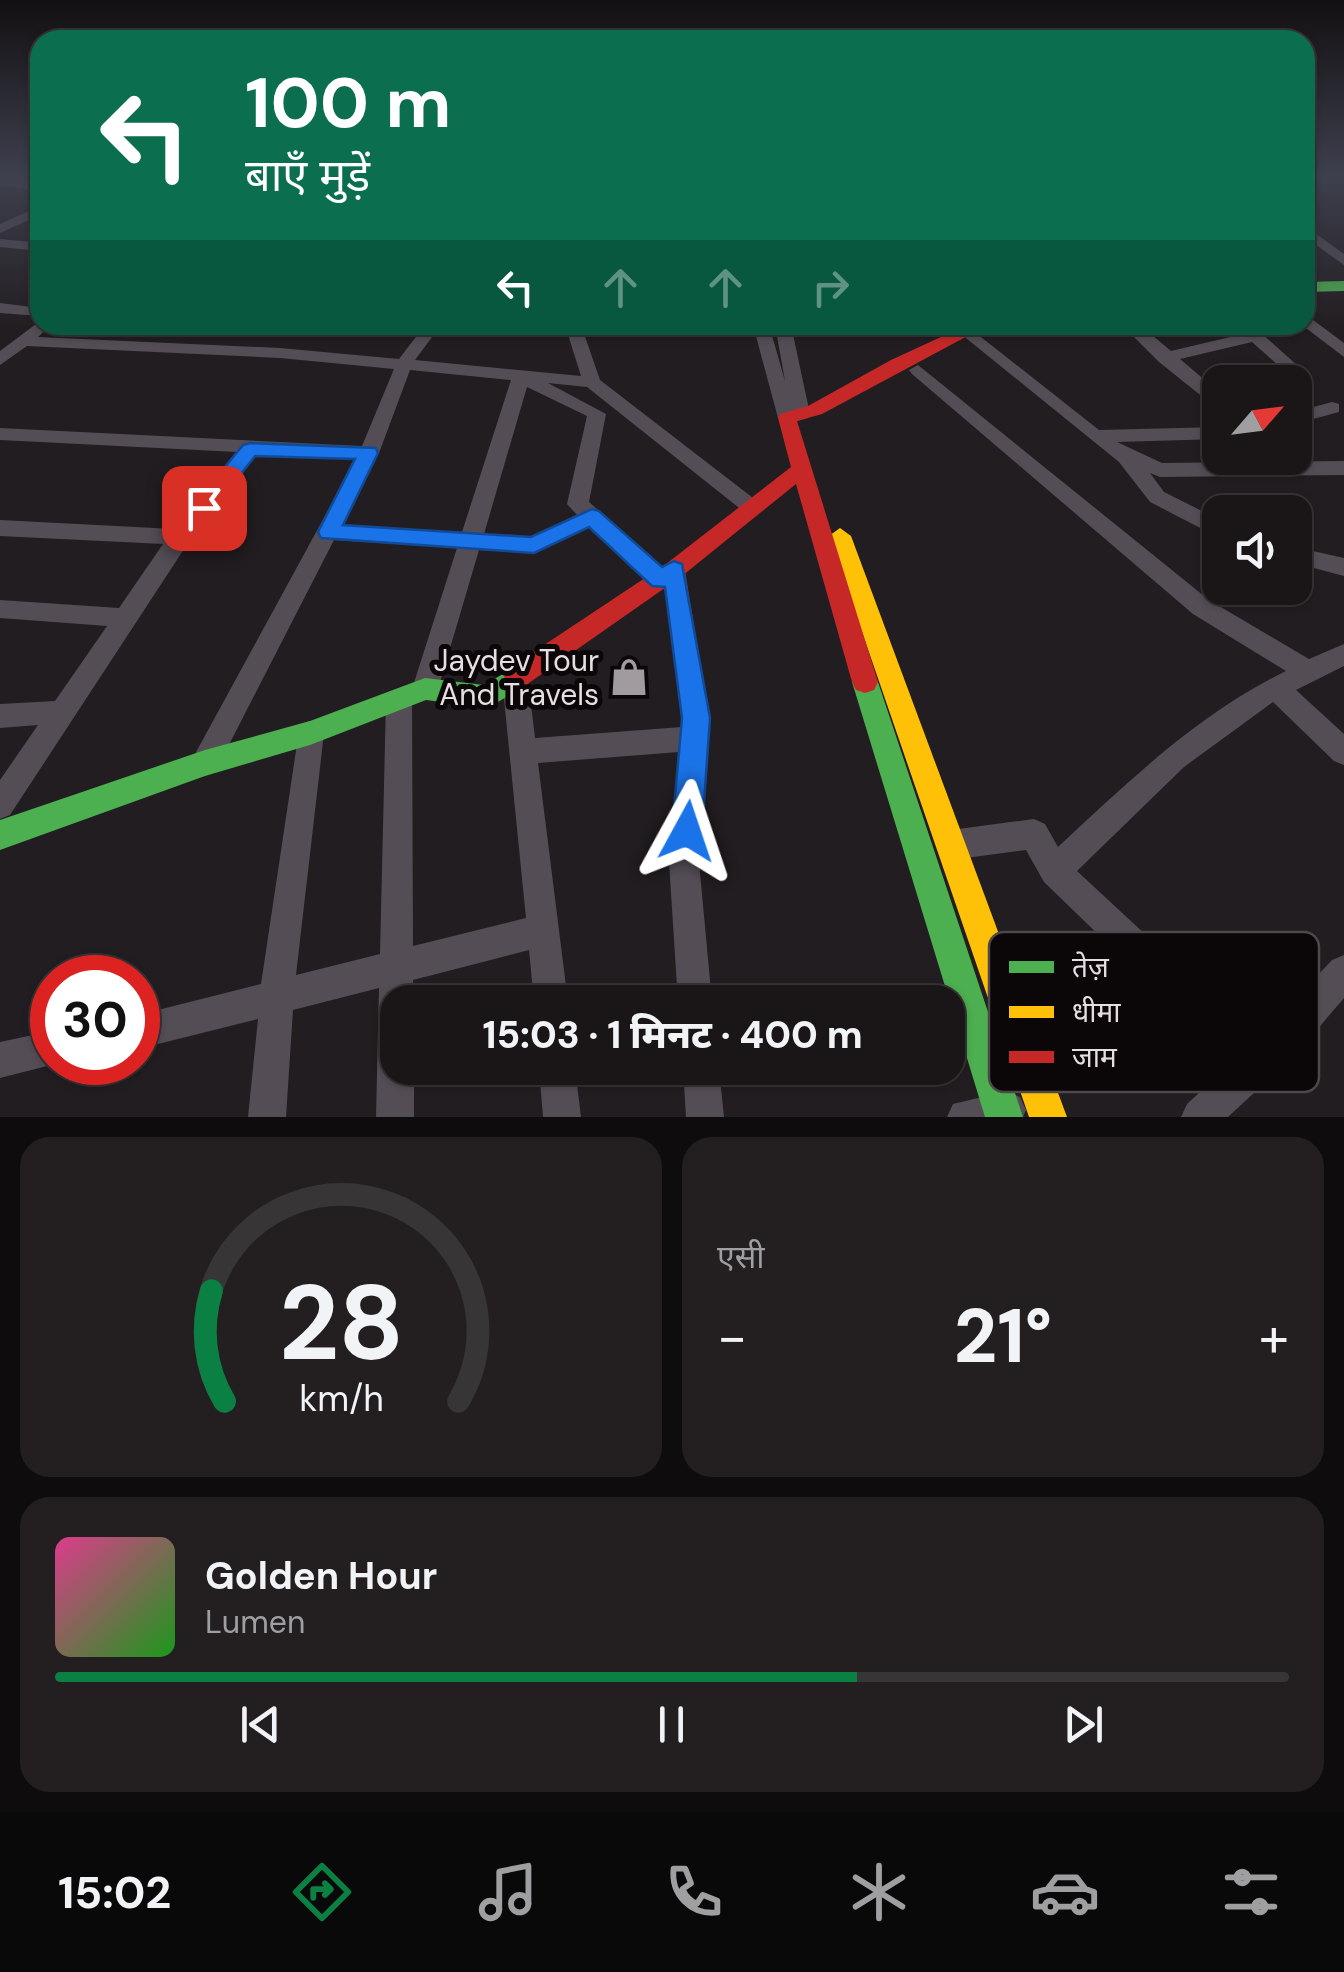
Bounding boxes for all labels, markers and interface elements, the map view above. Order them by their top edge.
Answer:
text: 100 m [245,58,451,149]
icon: left [80,70,210,200]
text: बाएँ मुड़ें [245,146,370,205]
icon: left [488,260,543,315]
icon: ahead [593,260,648,315]
icon: ahead [698,260,753,315]
icon: right [803,260,858,315]
north arrow [1202,365,1312,475]
map controls [1202,365,1312,605]
pin [162,466,247,551]
icon: arrive [177,481,232,536]
button: sound [1202,495,1312,605]
place label: Jaydev Tour And Travels [434,641,599,714]
shop icon: Jaydev Tour And Travels [608,656,650,698]
position arrow [635,779,739,883]
legend [989,932,1319,1092]
text: तेज़ [1072,949,1110,986]
speed limit sign: 30 [30,955,160,1085]
text: धीमा [1072,994,1121,1031]
text: 15:03 · 1 मिनट · 400 m [482,1010,863,1060]
text: जाम [1072,1039,1118,1076]
text: एसी [717,1236,765,1278]
text: 28 [278,1256,404,1391]
text: 21° [954,1288,1052,1385]
text: − [717,1301,747,1373]
text: + [1259,1301,1289,1373]
text: km/h [299,1376,383,1422]
text: Golden Hour [205,1551,437,1601]
text: Lumen [205,1601,305,1643]
icon: previous [233,1697,288,1752]
icon: pause [644,1697,699,1752]
icon: next [1056,1697,1111,1752]
icon: directions [287,1857,357,1927]
icon: music [473,1857,543,1927]
icon: phone [659,1857,729,1927]
icon: climate [844,1857,914,1927]
icon: car [1030,1857,1100,1927]
icon: filters [1216,1857,1286,1927]
text: 15:02 [58,1863,171,1922]

